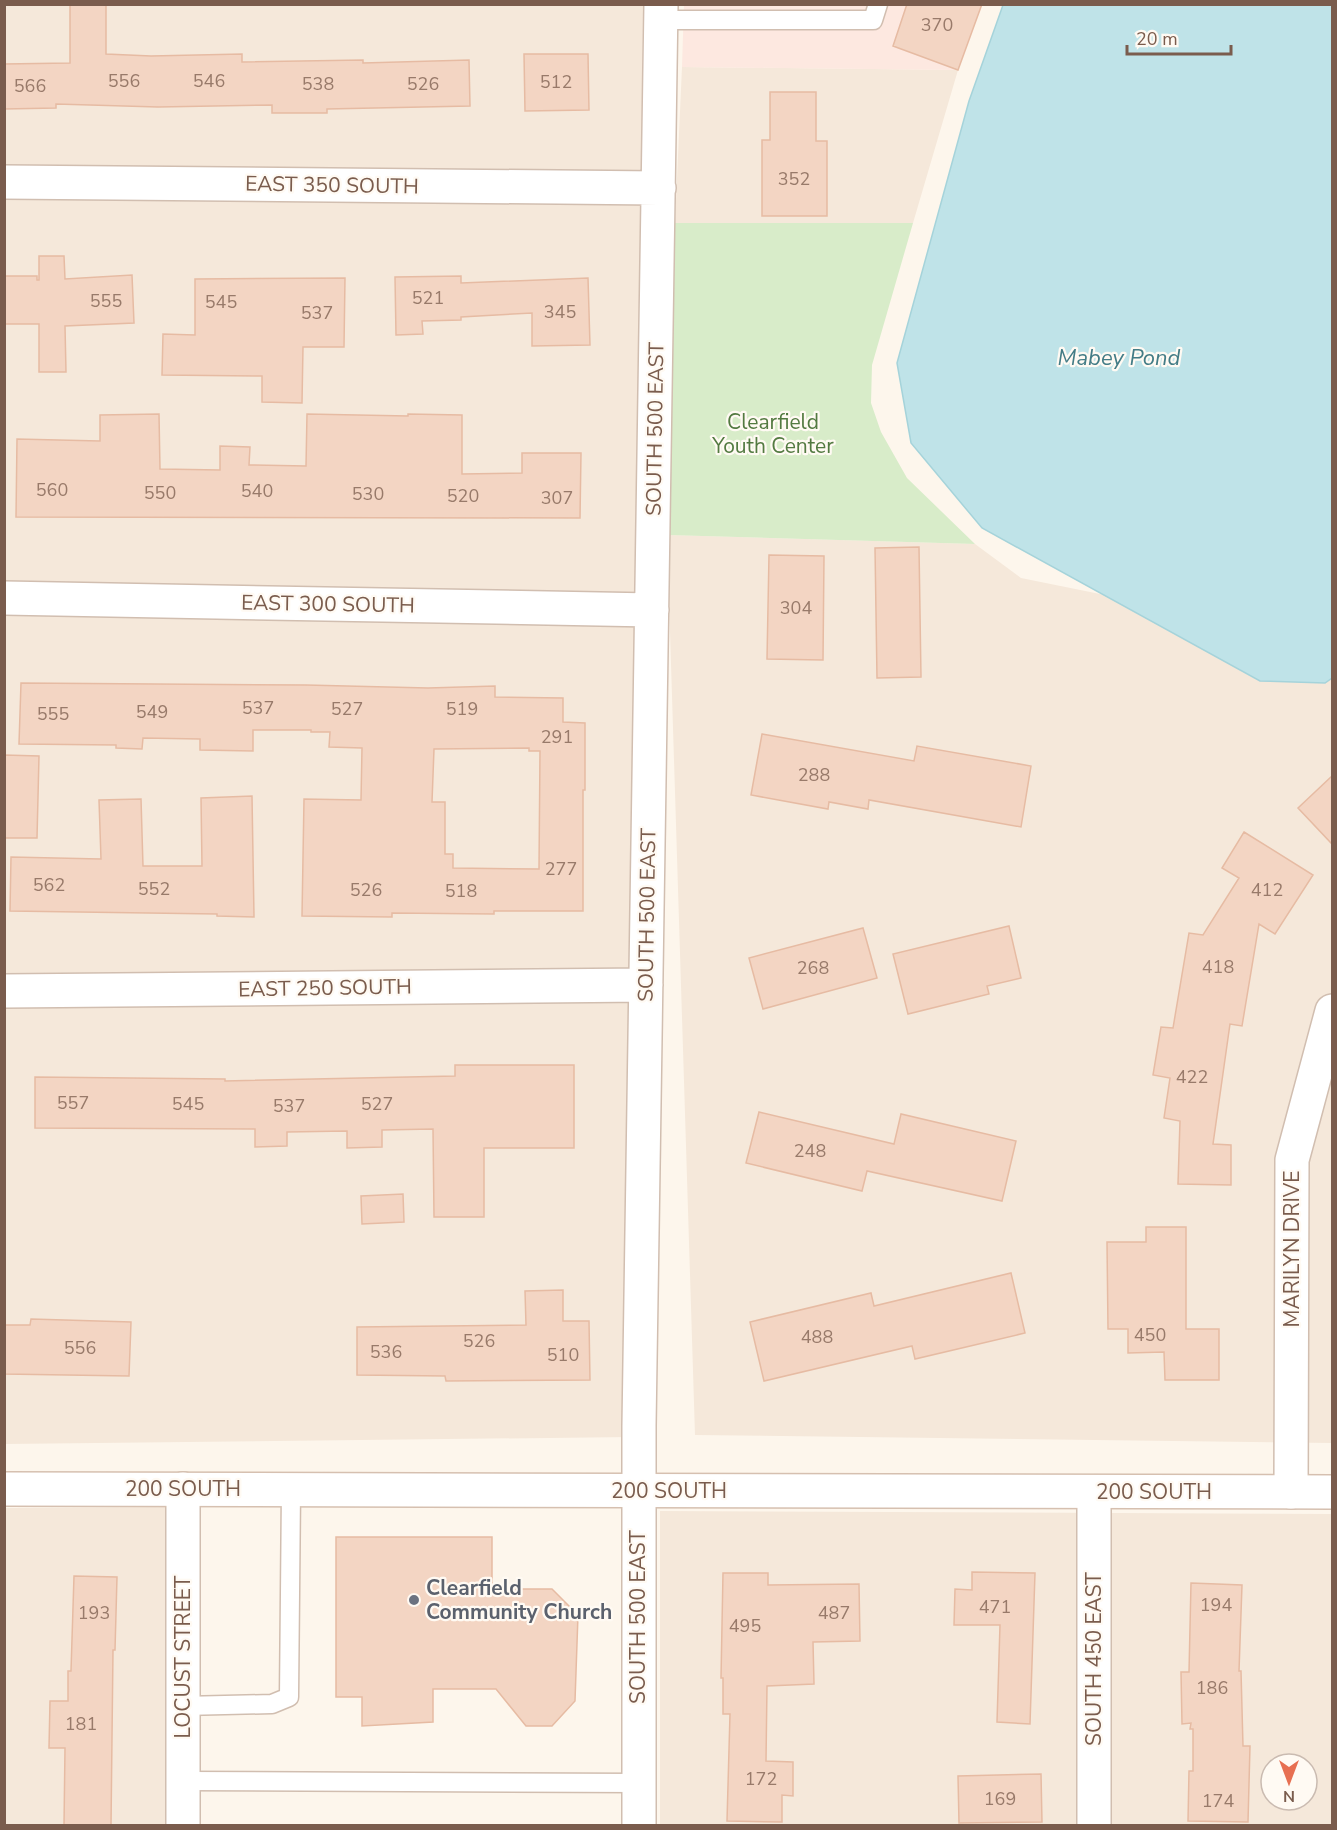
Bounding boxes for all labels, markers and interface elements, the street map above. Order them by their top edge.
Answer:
house number: 370 [921,13,953,37]
scale bar [1127,18,1230,56]
text: 20 m [1136,27,1178,51]
house number: 556 [108,69,140,93]
house number: 546 [193,69,225,93]
house number: 512 [540,70,572,94]
house number: 538 [302,72,334,96]
house number: 526 [407,72,439,96]
house number: 566 [14,74,46,98]
house number: 352 [778,167,810,191]
street label: EAST 350 SOUTH [245,169,419,201]
house number: 521 [412,286,444,310]
house number: 555 [90,289,122,313]
house number: 545 [205,290,237,314]
house number: 345 [544,300,576,324]
house number: 537 [301,301,333,325]
street label: SOUTH 500 EAST [639,341,671,516]
water label: Mabey Pond [1058,343,1181,373]
park label: Clearfield Youth Center [711,408,834,460]
house number: 560 [36,478,68,502]
house number: 540 [241,479,273,503]
house number: 550 [144,481,176,505]
house number: 530 [352,482,384,506]
house number: 520 [447,484,479,508]
house number: 307 [541,486,573,510]
street label: EAST 300 SOUTH [241,588,415,620]
house number: 304 [780,596,812,620]
house number: 537 [242,696,274,720]
house number: 527 [331,697,363,721]
house number: 519 [446,697,478,721]
house number: 549 [136,700,168,724]
house number: 555 [37,702,69,726]
house number: 291 [541,725,573,749]
house number: 288 [798,763,830,787]
street label: SOUTH 500 EAST [631,827,663,1002]
house number: 277 [545,857,577,881]
house number: 562 [33,873,65,897]
house number: 552 [138,877,170,901]
house number: 526 [350,878,382,902]
house number: 412 [1251,878,1283,902]
house number: 518 [445,879,477,903]
house number: 418 [1202,955,1234,979]
house number: 268 [797,956,829,980]
street label: EAST 250 SOUTH [238,972,412,1004]
house number: 422 [1176,1065,1208,1089]
house number: 557 [57,1091,89,1115]
house number: 545 [172,1092,204,1116]
house number: 527 [361,1092,393,1116]
house number: 537 [273,1094,305,1118]
house number: 248 [794,1139,826,1163]
street label: MARILYN DRIVE [1278,1170,1306,1328]
house number: 450 [1134,1323,1166,1347]
house number: 488 [801,1325,833,1349]
house number: 526 [463,1329,495,1353]
house number: 556 [64,1336,96,1360]
house number: 536 [370,1340,402,1364]
house number: 510 [547,1343,579,1367]
street label: 200 SOUTH [125,1475,241,1503]
street label: 200 SOUTH [611,1477,727,1505]
street label: 200 SOUTH [1096,1478,1212,1506]
street label: SOUTH 500 EAST [624,1530,652,1704]
street label: SOUTH 450 EAST [1080,1572,1108,1746]
place label: Clearfield Community Church [426,1574,612,1626]
street label: LOCUST STREET [169,1575,197,1738]
marker: Clearfield Community Church [407,1593,421,1607]
house number: 194 [1200,1593,1232,1617]
house number: 471 [979,1595,1011,1619]
house number: 193 [78,1601,110,1625]
house number: 487 [818,1601,850,1625]
house number: 495 [729,1614,761,1638]
house number: 186 [1196,1676,1228,1700]
house number: 181 [65,1712,97,1736]
north arrow [1259,1752,1319,1812]
house number: 172 [745,1767,777,1791]
text: N [1283,1785,1295,1807]
house number: 169 [984,1787,1016,1811]
house number: 174 [1202,1789,1234,1813]

